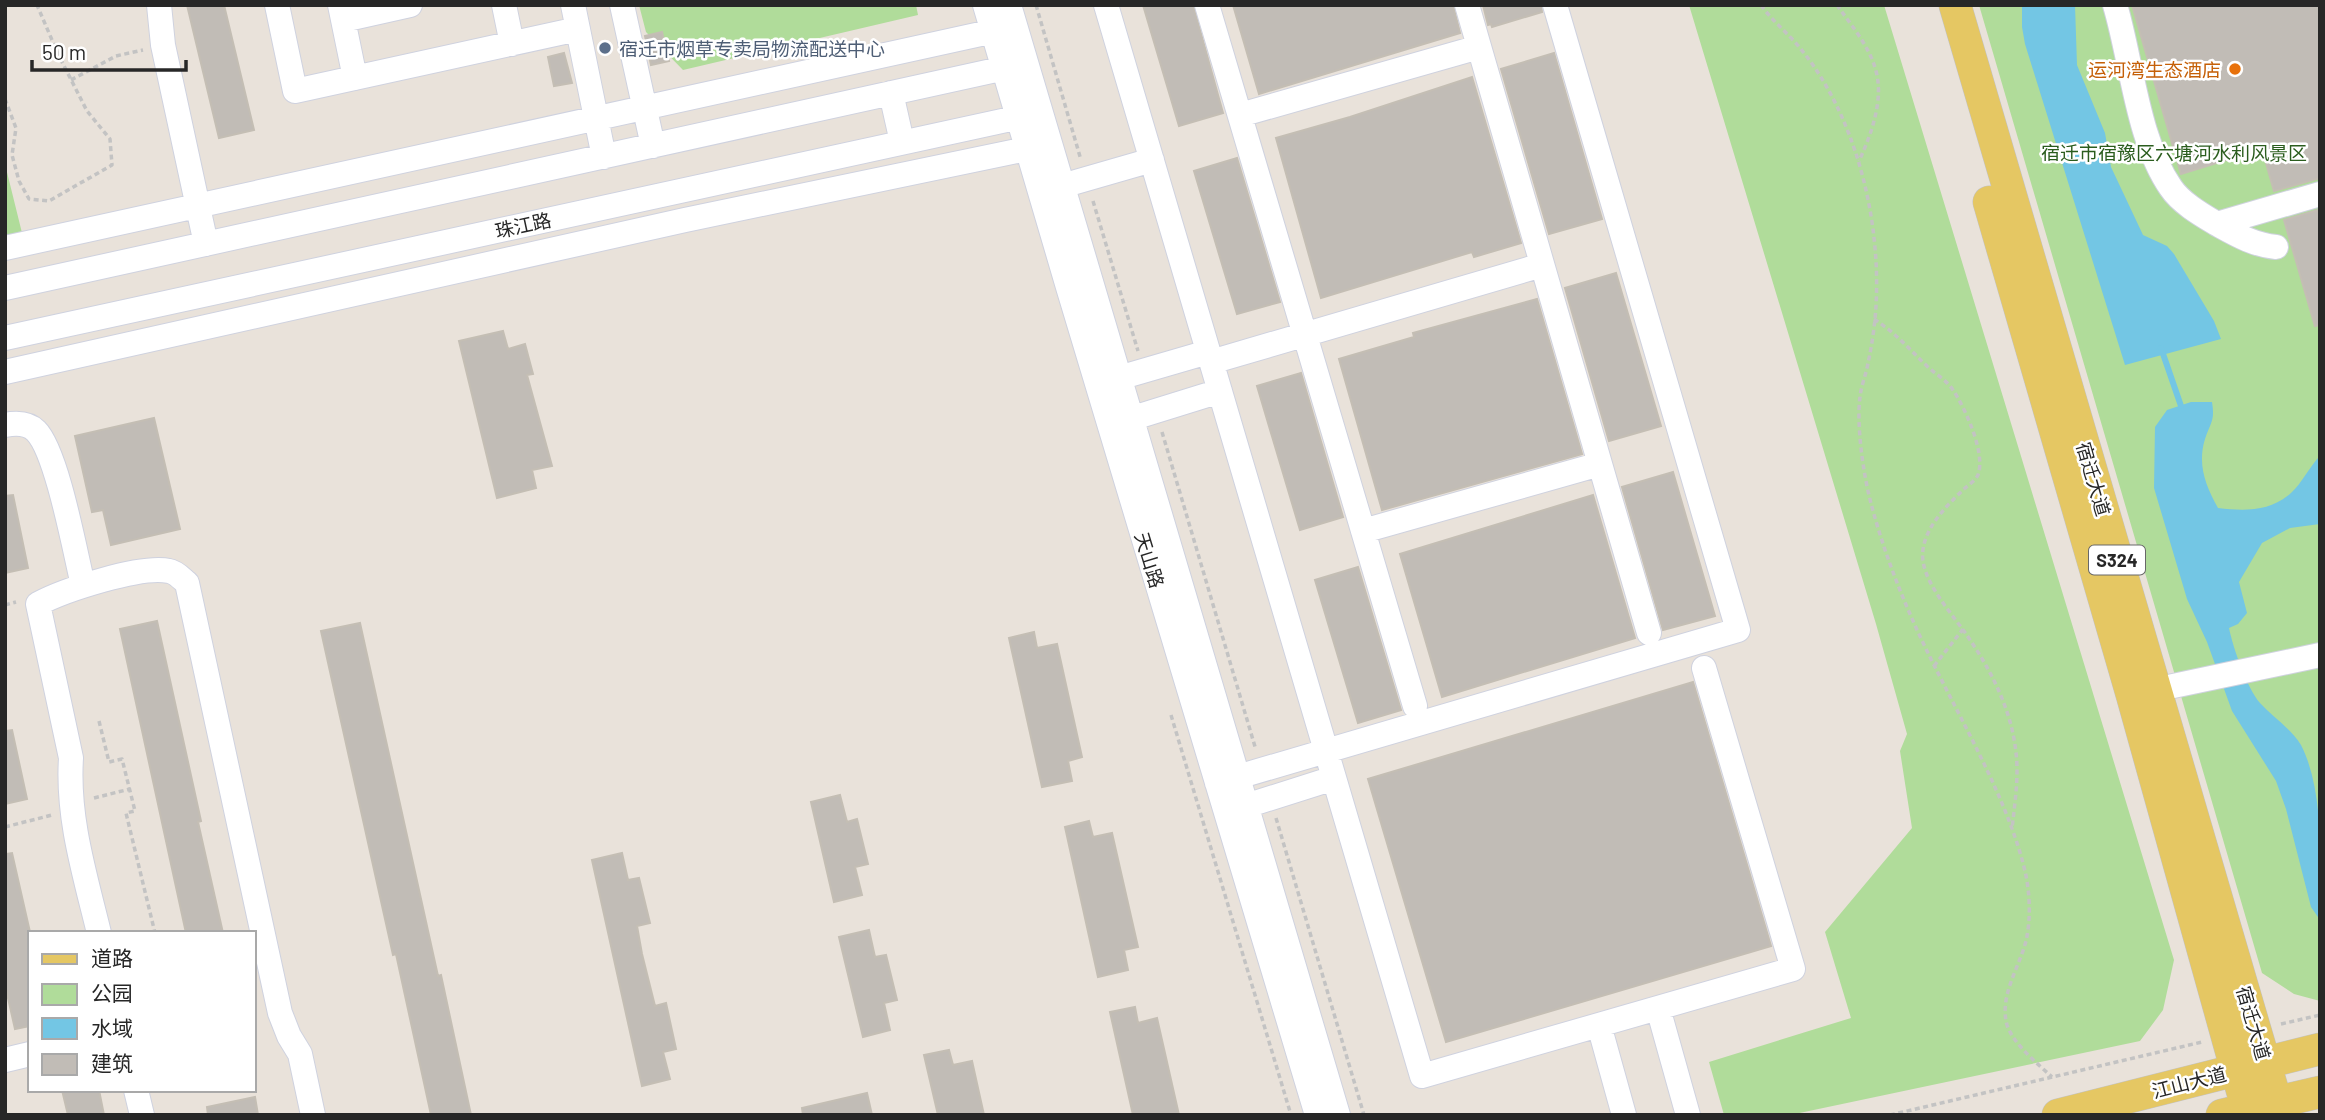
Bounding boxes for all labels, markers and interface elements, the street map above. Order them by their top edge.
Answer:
scale bar [32,28,186,72]
place label: 宿迁市烟草专卖局物流配送中心 [619,37,885,60]
text: 50 m [42,39,86,64]
marker: 宿迁市烟草专卖局物流配送中心 [597,40,613,56]
place label: 运河湾生态酒店 [2088,58,2221,81]
marker: 运河湾生态酒店 [2227,61,2243,77]
park label: 宿迁市宿豫区六塘河水利风景区 [2041,141,2307,164]
street label: 珠江路 [493,208,553,242]
street label: 宿迁大道 [2072,439,2116,519]
street label: 天山路 [1131,529,1169,591]
road number: S324 [2089,546,2145,574]
legend [28,931,256,1092]
text: 道路 [91,945,133,970]
text: 公园 [91,980,133,1005]
street label: 宿迁大道 [2232,983,2276,1063]
text: 水域 [91,1015,133,1040]
text: 建筑 [91,1050,133,1075]
street label: 江山大道 [2149,1062,2229,1102]

